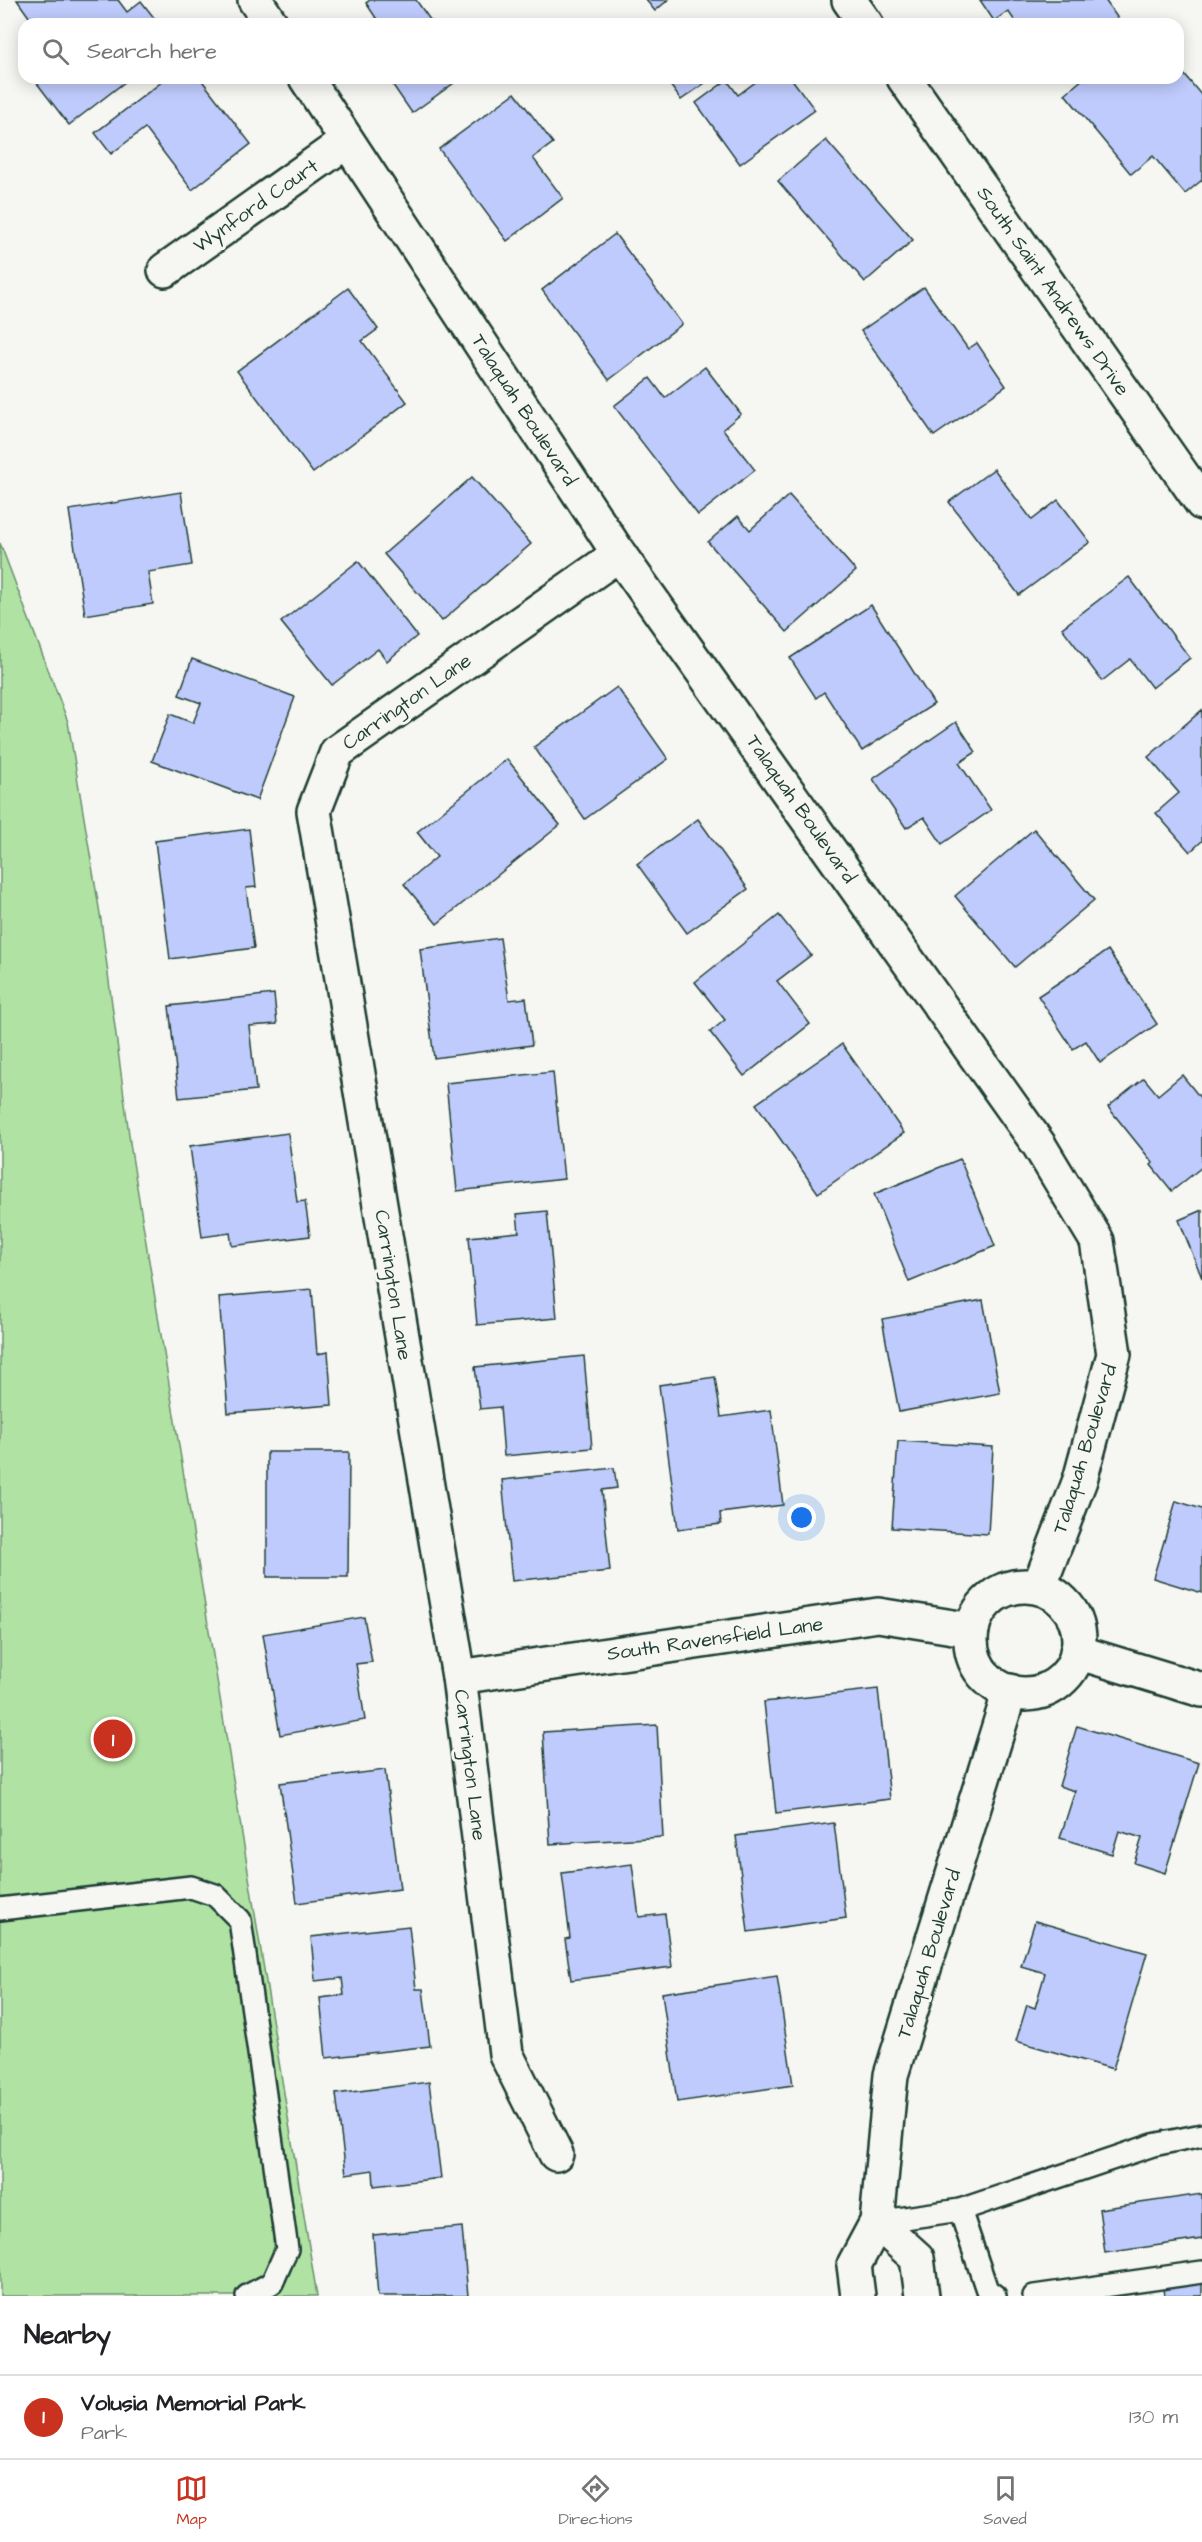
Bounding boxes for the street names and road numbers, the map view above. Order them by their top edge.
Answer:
street label: Wynford Court [188,152,325,260]
street label: South Saint Andrews Drive [970,181,1136,401]
street label: Talaquah Boulevard [464,329,584,491]
street label: Carrington Lane [337,647,478,758]
street label: Talaquah Boulevard [739,729,863,889]
street label: Carrington Lane [366,1208,419,1363]
street label: Talaquah Boulevard [1046,1361,1124,1537]
street label: South Ravensfield Lane [605,1610,825,1668]
street label: Carrington Lane [446,1688,493,1842]
street label: Talaquah Boulevard [890,1866,968,2042]

